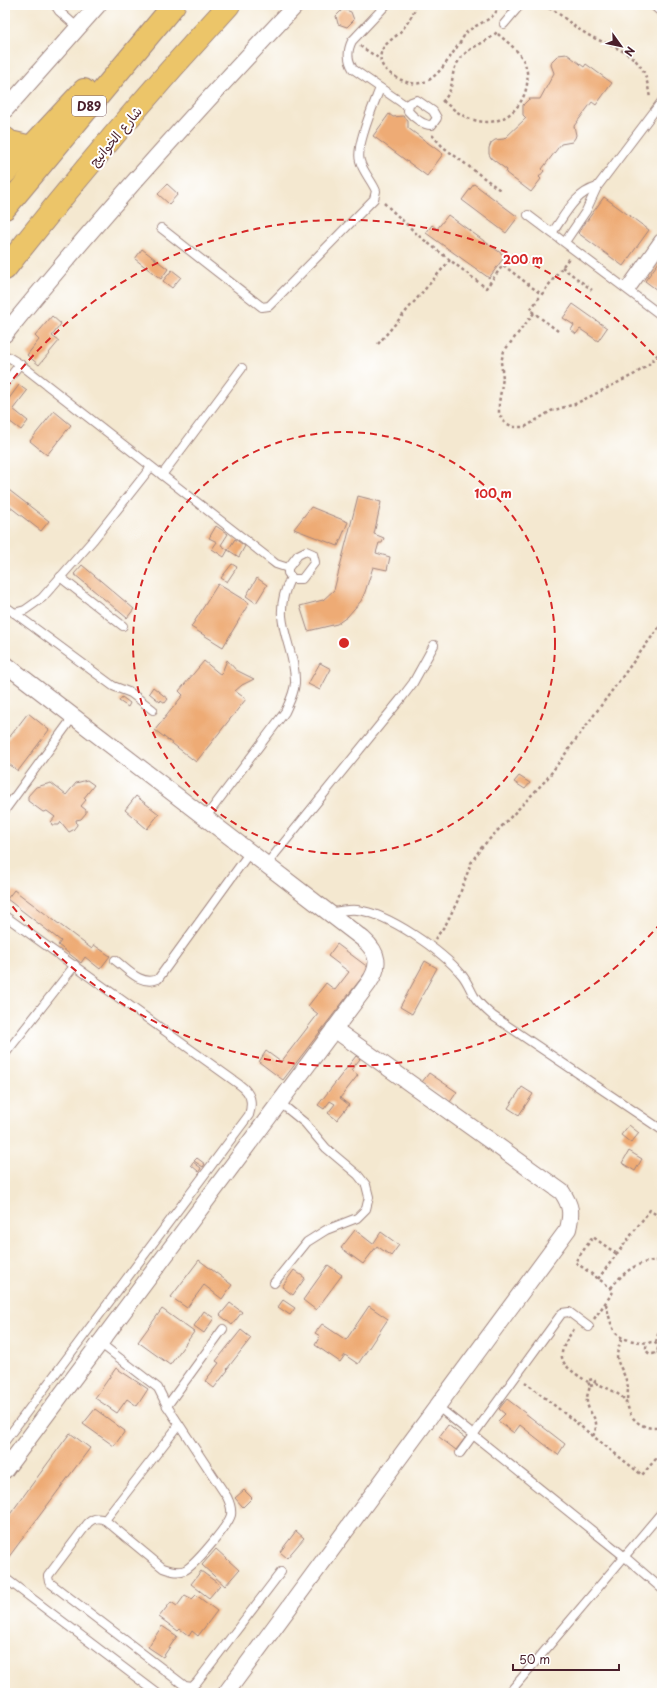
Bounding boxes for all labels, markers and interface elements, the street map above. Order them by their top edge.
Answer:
north arrow [601,26,641,66]
text: N [620,43,639,60]
road number: D89 [72,96,106,116]
street label: شارع الخوانيج [84,102,146,171]
text: 200 m [503,250,543,268]
text: 100 m [474,484,512,502]
centre of rings [337,636,351,650]
scale bar [513,1646,619,1672]
text: 50 m [519,1650,550,1668]

